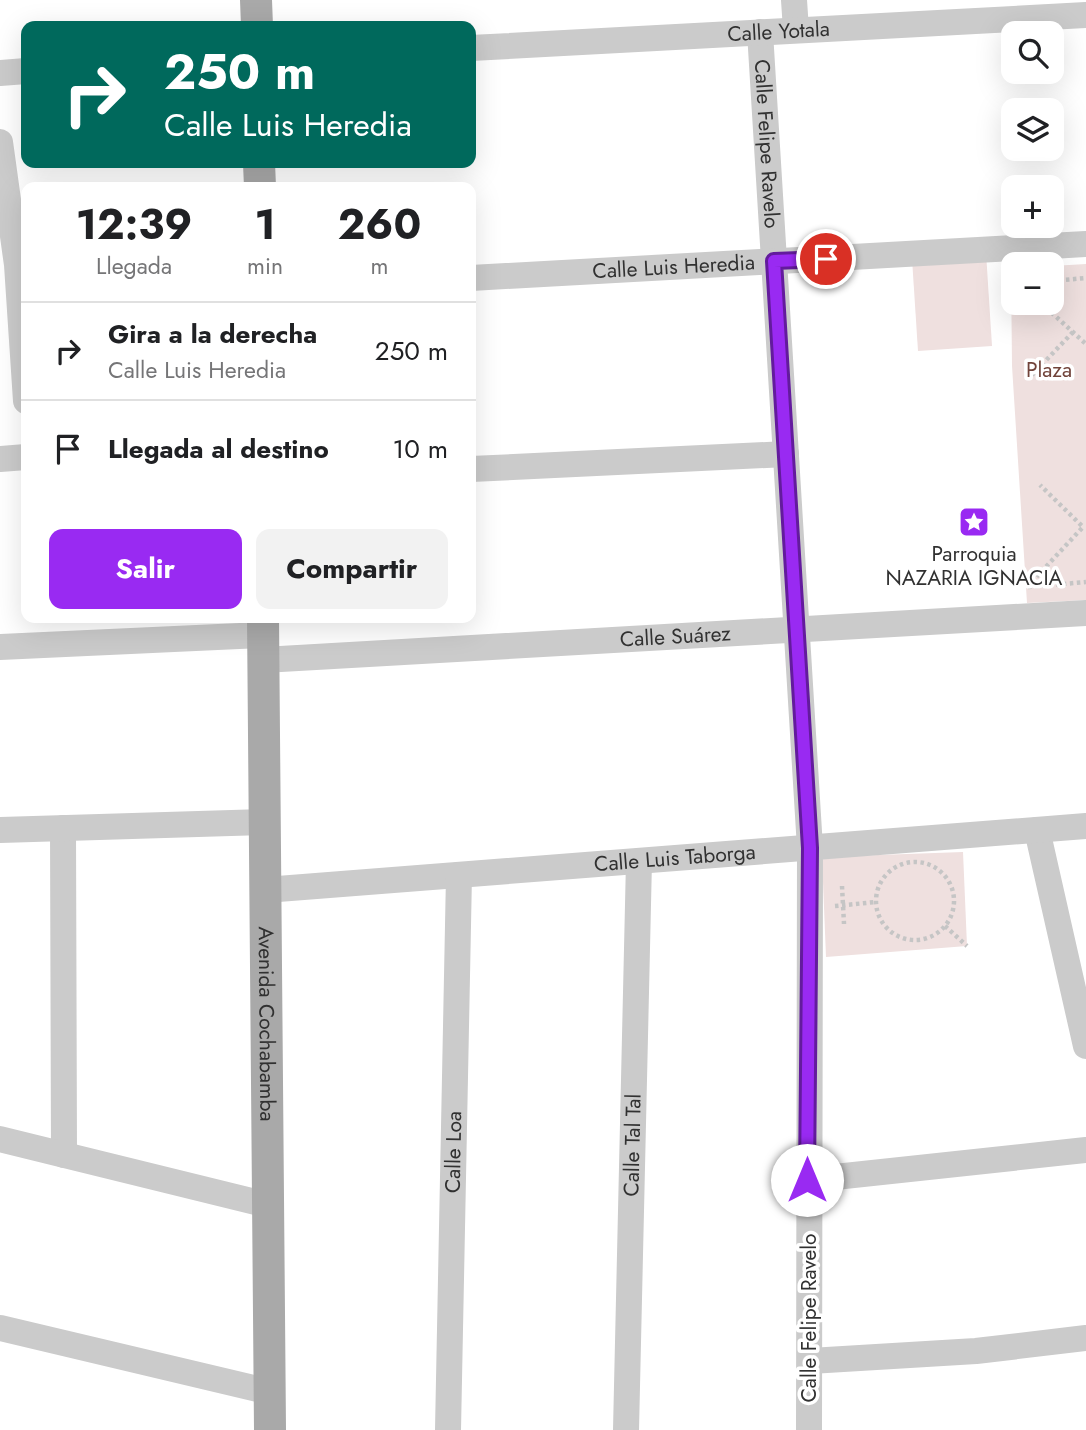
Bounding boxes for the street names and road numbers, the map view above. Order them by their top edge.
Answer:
street label: Calle Yotala [727,14,831,49]
street label: Calle Felipe Ravelo [747,58,787,229]
street label: Calle Luis Heredia [592,247,756,286]
street label: Calle Suárez [619,618,732,655]
street label: Calle Luis Taborga [593,837,757,879]
street label: Avenida Cochabamba [251,926,282,1122]
street label: Calle Tal Tal [616,1093,649,1197]
street label: Calle Loa [438,1111,469,1194]
street label: Calle Felipe Ravelo [794,1233,824,1403]

